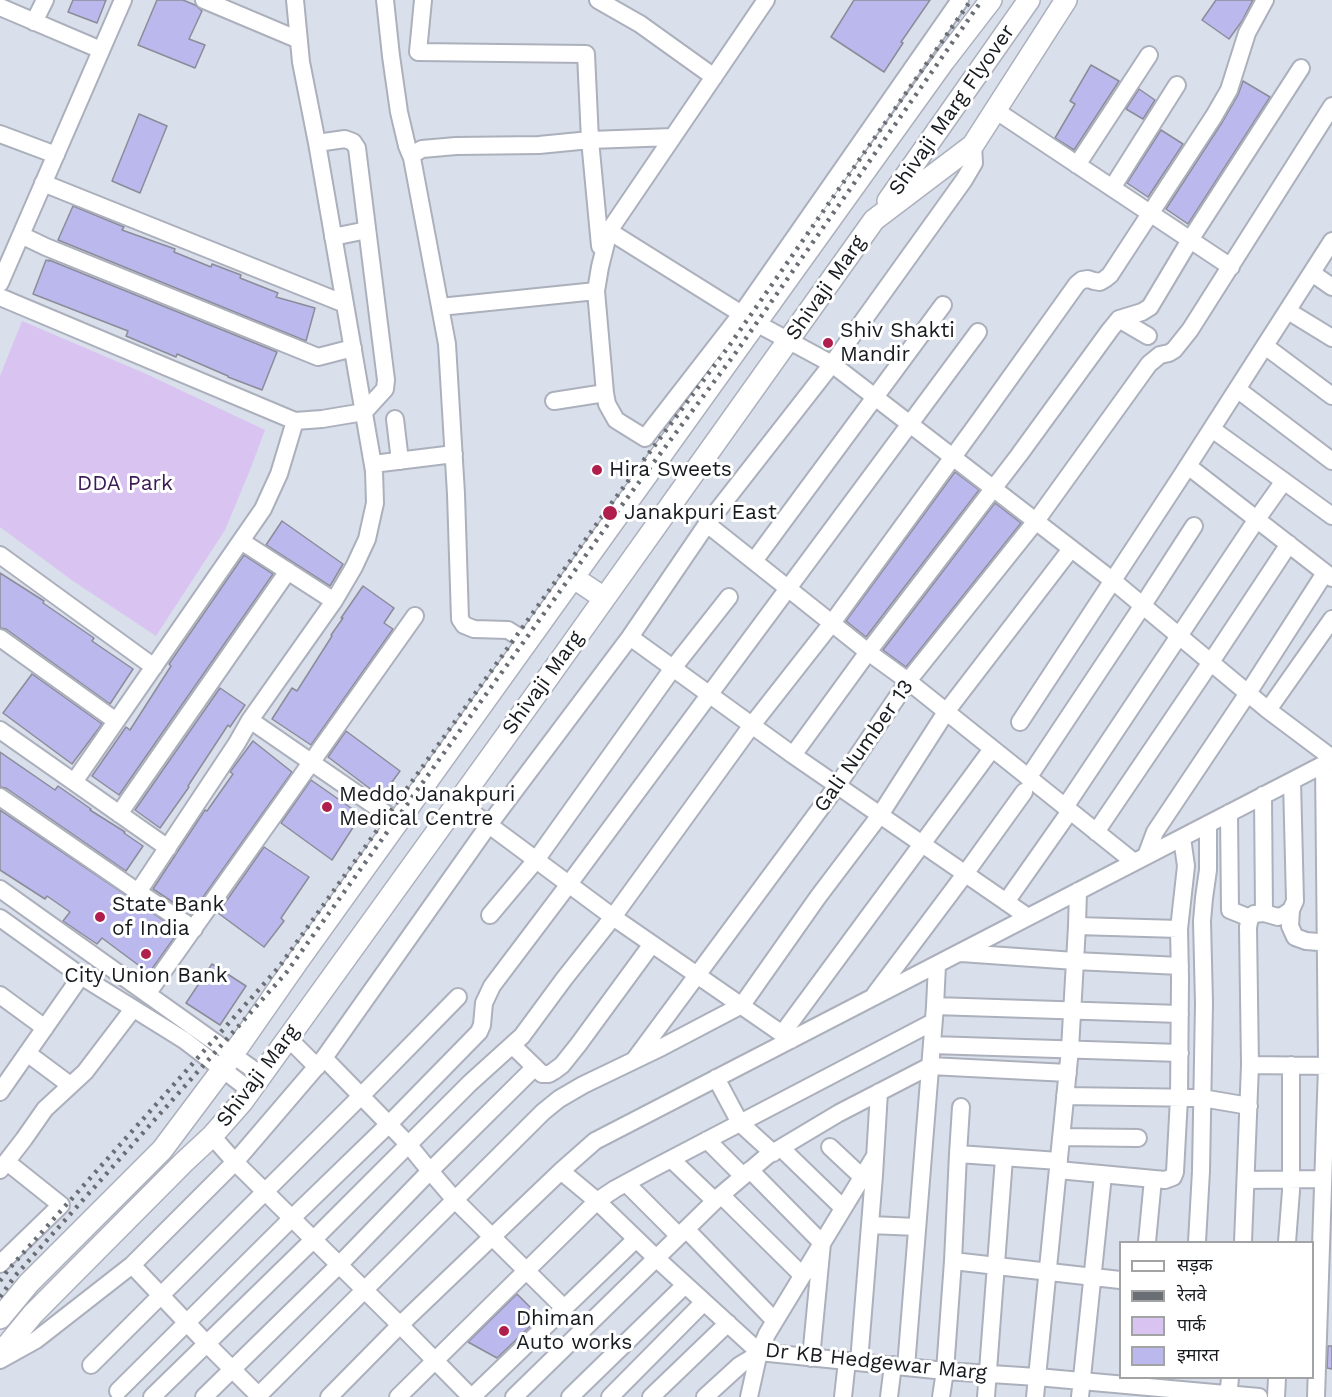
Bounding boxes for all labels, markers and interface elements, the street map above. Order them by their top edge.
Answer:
street label: Shivaji Marg Flyover [884,20,1020,200]
street label: Shivaji Marg [781,231,871,345]
place label: Shiv Shakti Mandir [840,318,955,368]
marker: Shiv Shakti Mandir [821,336,835,350]
place label: Hira Sweets [609,457,732,483]
marker: Hira Sweets [590,463,604,477]
park label: DDA Park [77,471,173,497]
place label: Janakpuri East [624,500,777,526]
marker: Janakpuri East [601,504,619,522]
street label: Shivaji Marg [497,626,589,740]
street label: Gali Number 13 [809,675,919,817]
place label: Meddo Janakpuri Medical Centre [339,782,515,832]
marker: Meddo Janakpuri Medical Centre [320,800,334,814]
place label: State Bank of India [112,892,224,942]
marker: State Bank of India [93,910,107,924]
marker: City Union Bank [139,947,153,961]
place label: City Union Bank [64,963,228,989]
street label: Shivaji Marg [211,1020,305,1132]
legend [1119,1241,1314,1379]
text: सड़क [1177,1254,1213,1275]
text: रेलवे [1177,1284,1207,1305]
place label: Dhiman Auto works [516,1306,632,1356]
text: पार्क [1177,1314,1206,1335]
marker: Dhiman Auto works [497,1324,511,1338]
street label: Dr KB Hedgewar Marg [764,1338,988,1386]
text: इमारत [1177,1344,1219,1365]

